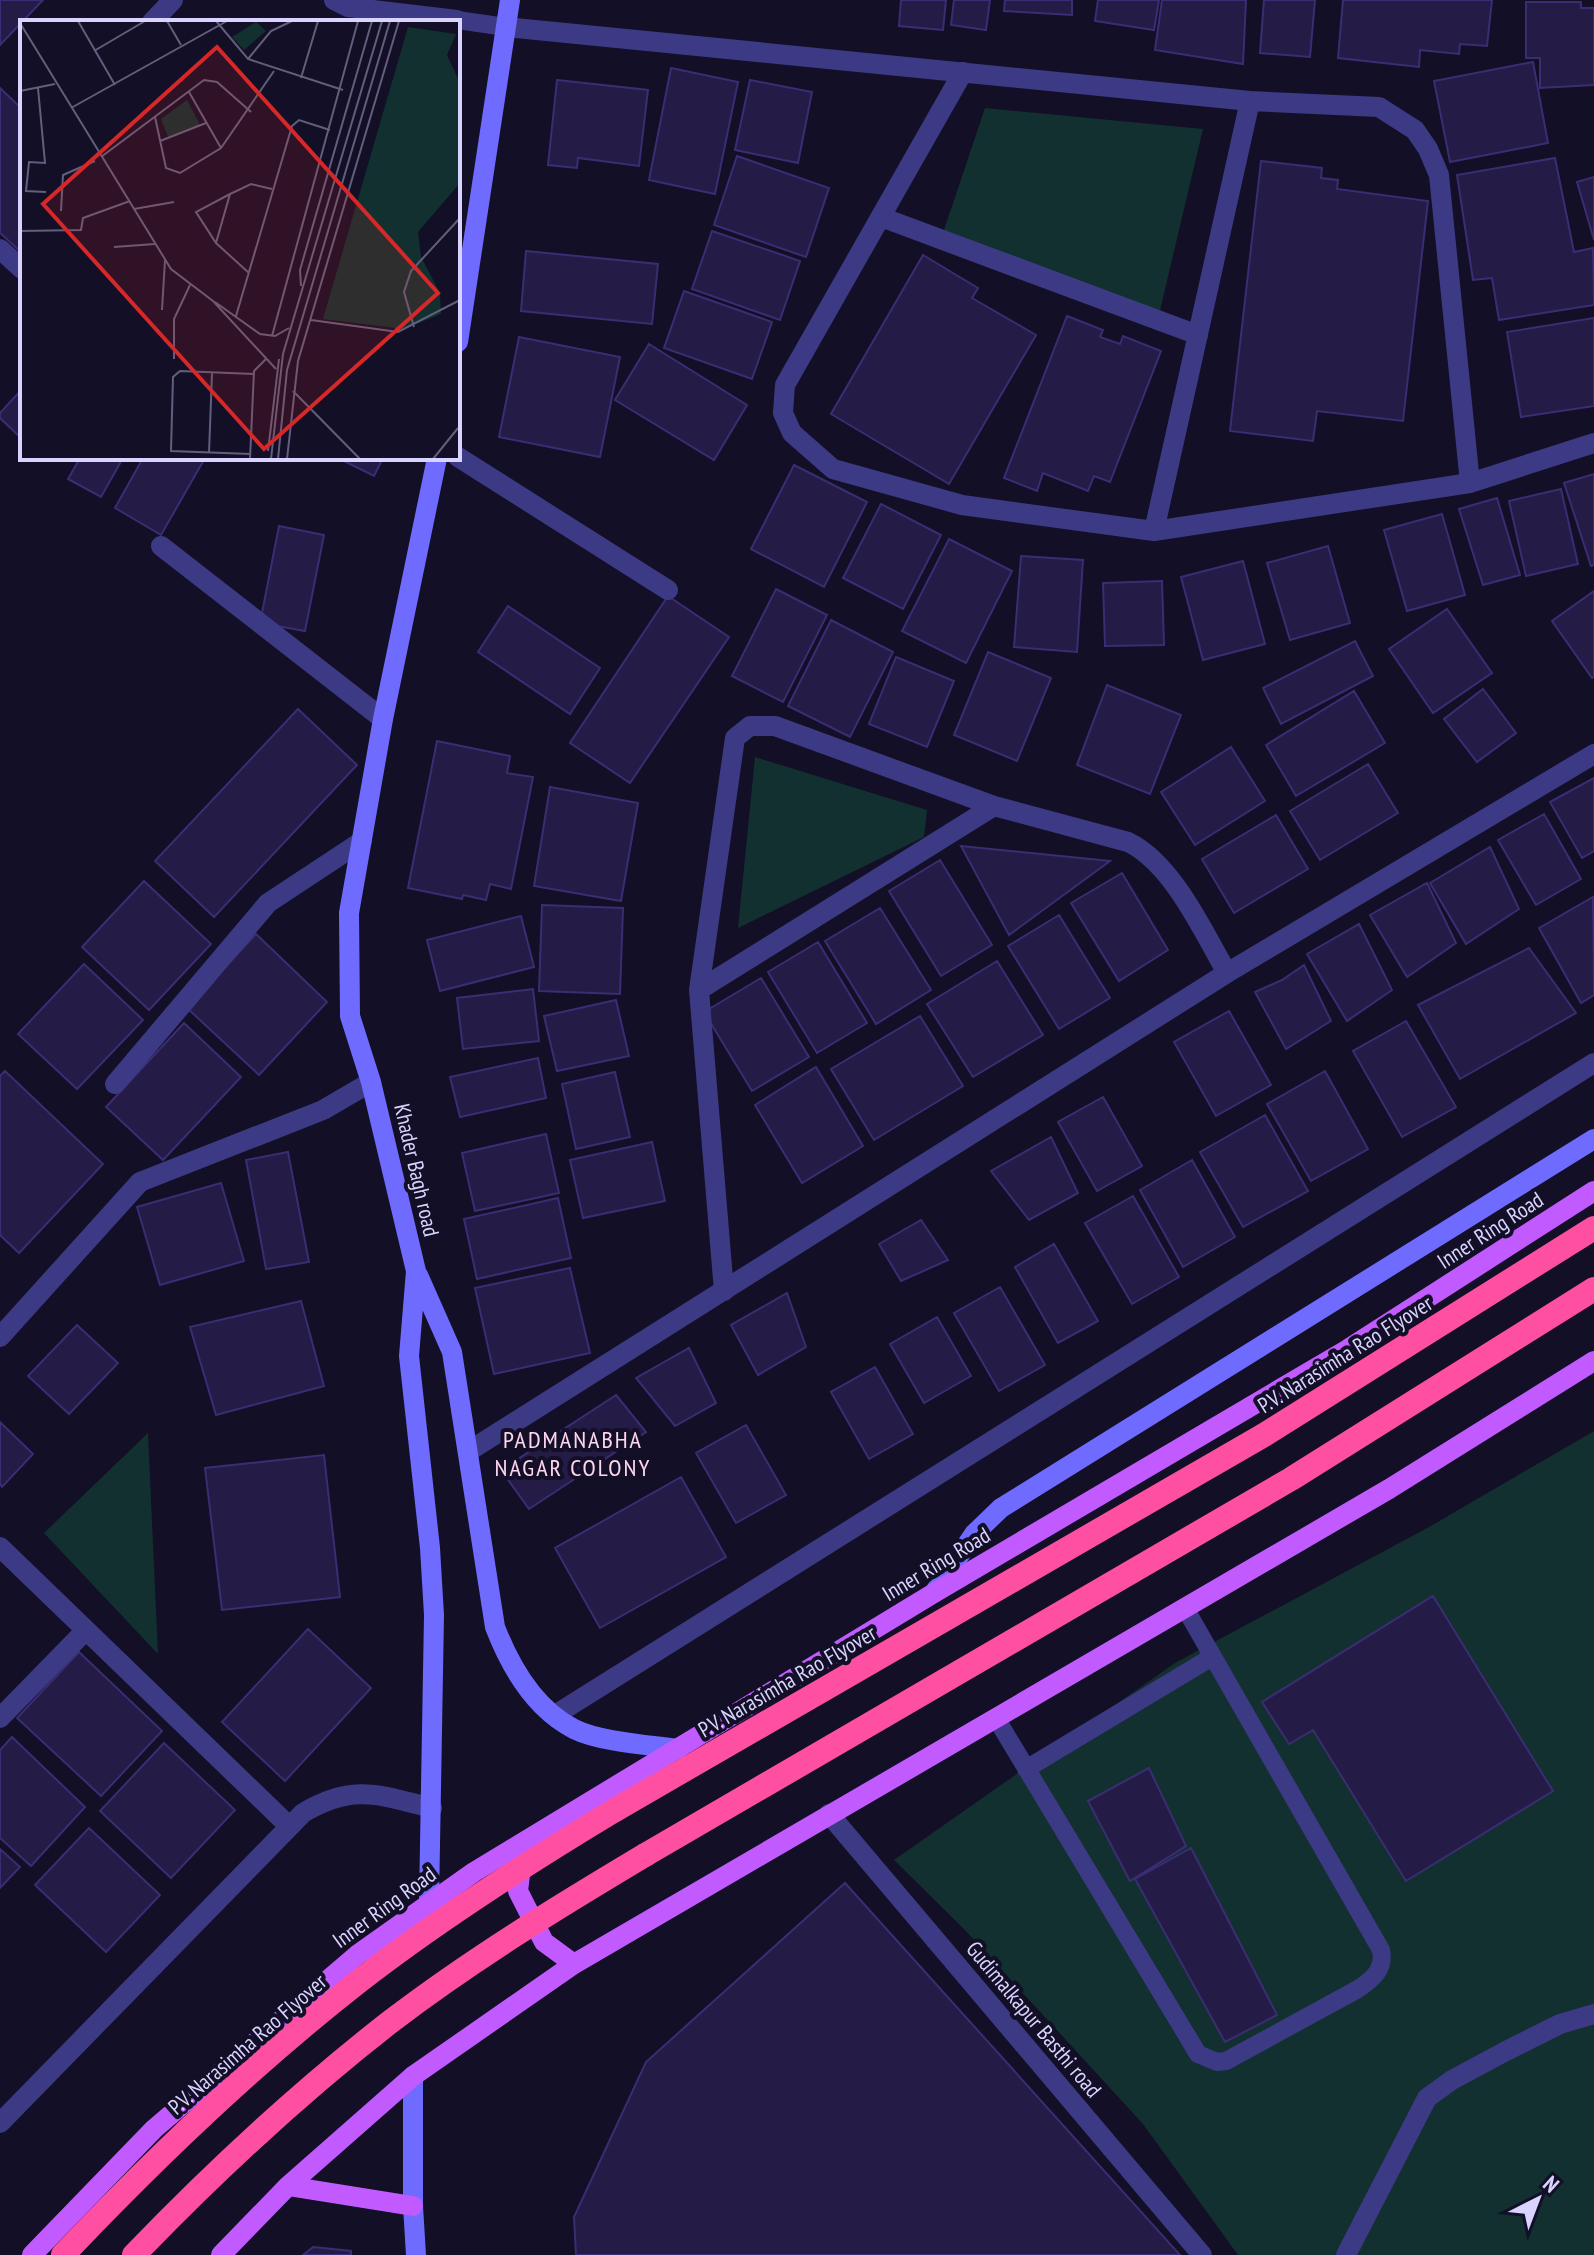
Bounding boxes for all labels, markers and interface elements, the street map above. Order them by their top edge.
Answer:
inset map [20,20,460,460]
street label: Khader Bagh road [388,1101,446,1239]
street label: Inner Ring Road [1432,1185,1548,1275]
street label: P.V. Narasimha Rao Flyover [1252,1289,1438,1419]
district label: PADMANABHA NAGAR COLONY [495,1424,651,1483]
street label: Inner Ring Road [877,1521,995,1607]
street label: P.V. Narasimha Rao Flyover [693,1619,881,1743]
street label: Inner Ring Road [327,1860,441,1954]
street label: Gudimalkapur Basthi road [960,1935,1108,2103]
street label: P.V. Narasimha Rao Flyover [162,1968,332,2120]
north arrow [1498,2159,1578,2239]
text: N [1538,2170,1565,2199]

